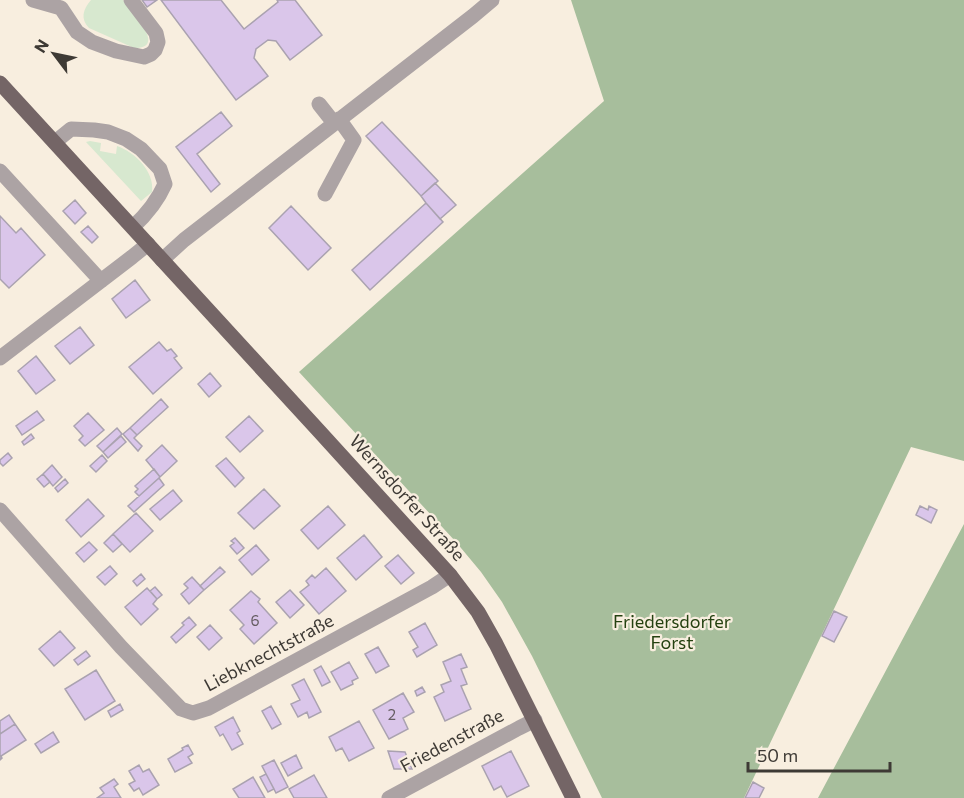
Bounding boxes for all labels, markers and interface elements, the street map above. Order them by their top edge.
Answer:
north arrow [24,24,84,84]
text: N [30,36,52,56]
street label: Wernsdorfer Straße [345,430,470,565]
street label: Liebknechtstraße [200,609,337,696]
park label: Friedersdorfer Forst [613,610,731,653]
house number: 6 [250,611,260,629]
street label: Friedenstraße [396,704,507,777]
house number: 2 [388,705,396,723]
scale bar [748,735,890,773]
text: 50 m [757,744,798,766]

